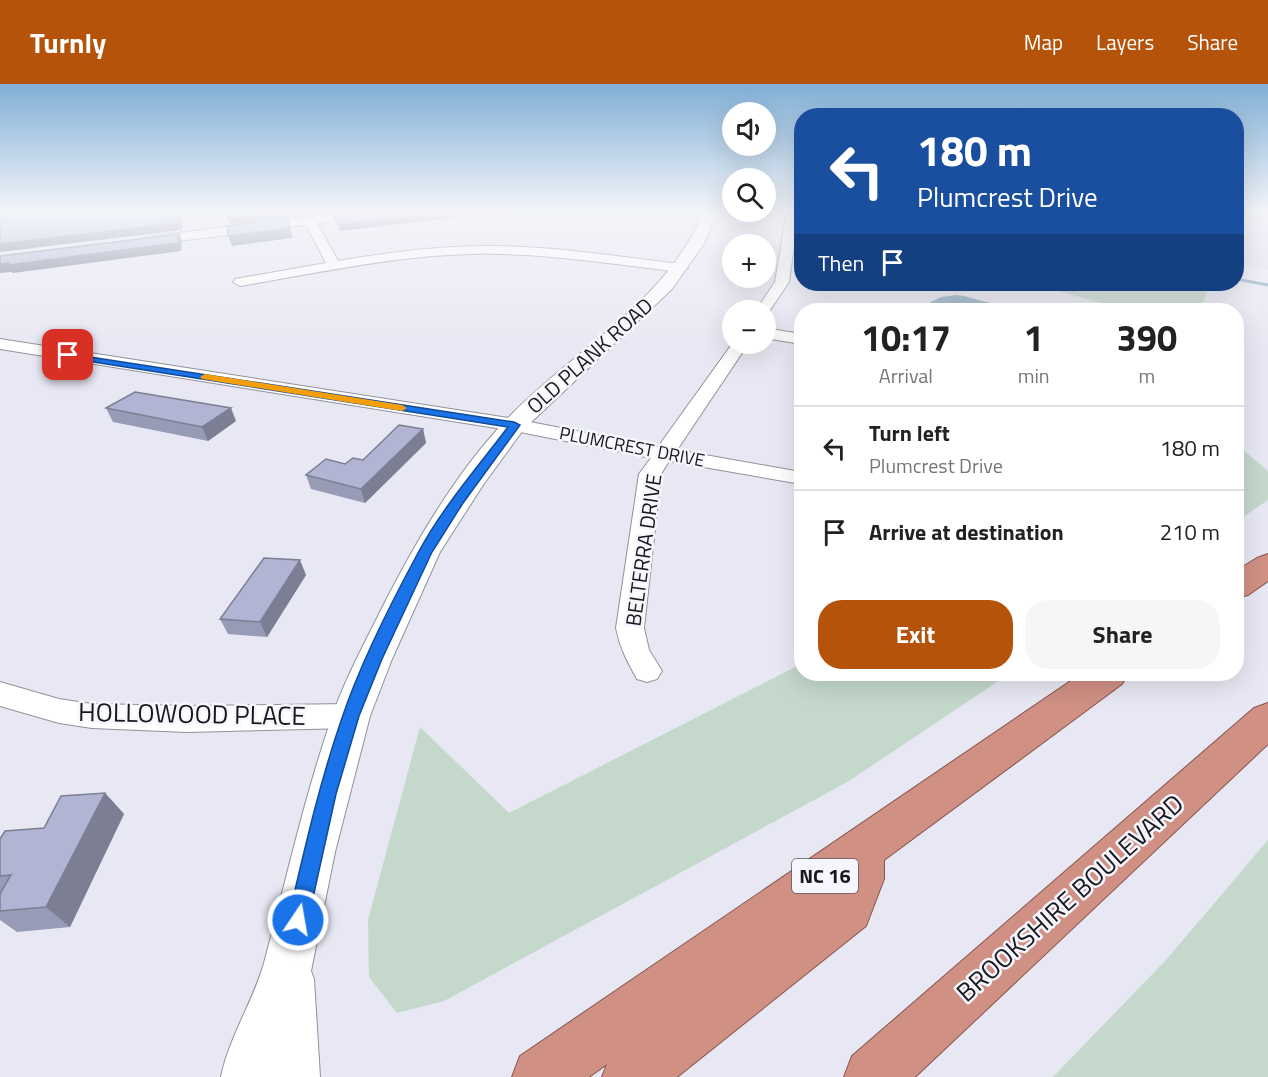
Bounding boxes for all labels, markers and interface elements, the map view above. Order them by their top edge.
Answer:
text: Turnly [30,21,106,64]
text: Map [1024,26,1063,58]
text: Layers [1096,26,1154,58]
text: Share [1187,26,1238,58]
map controls [722,102,776,354]
button: sound [722,102,776,156]
text: 180 m [917,118,1032,182]
icon: left [818,132,896,210]
button: search [722,168,776,222]
text: Plumcrest Drive [917,176,1098,217]
button: + [722,234,776,288]
text: Then [818,246,864,280]
icon: arrive [876,246,909,279]
street label: OLD PLANK ROAD [519,290,660,421]
button: − [722,300,776,354]
text: 10:17 [861,310,951,365]
text: 1 [1024,310,1044,365]
text: 390 [1117,310,1177,365]
pin [42,329,93,380]
icon: arrive [51,338,84,371]
text: Arrival [879,360,933,391]
text: min [1018,360,1050,391]
text: m [1138,360,1155,391]
text: Turn left [869,416,950,450]
street label: PLUMCREST DRIVE [557,419,707,474]
text: 180 m [1160,431,1220,465]
icon: left [818,432,851,465]
text: Plumcrest Drive [869,450,1003,481]
street label: BELTERRA DRIVE [616,472,670,628]
text: Arrive at destination [869,515,1064,549]
text: 210 m [1160,515,1220,549]
icon: arrive [818,516,851,549]
button: Exit [818,600,1013,669]
button: Share [1025,600,1220,669]
street label: HOLLOWOOD PLACE [78,692,306,735]
street label: BROOKSHIRE BOULEVARD [947,785,1192,1011]
road number: NC 16 [792,859,858,893]
position arrow [266,888,330,952]

